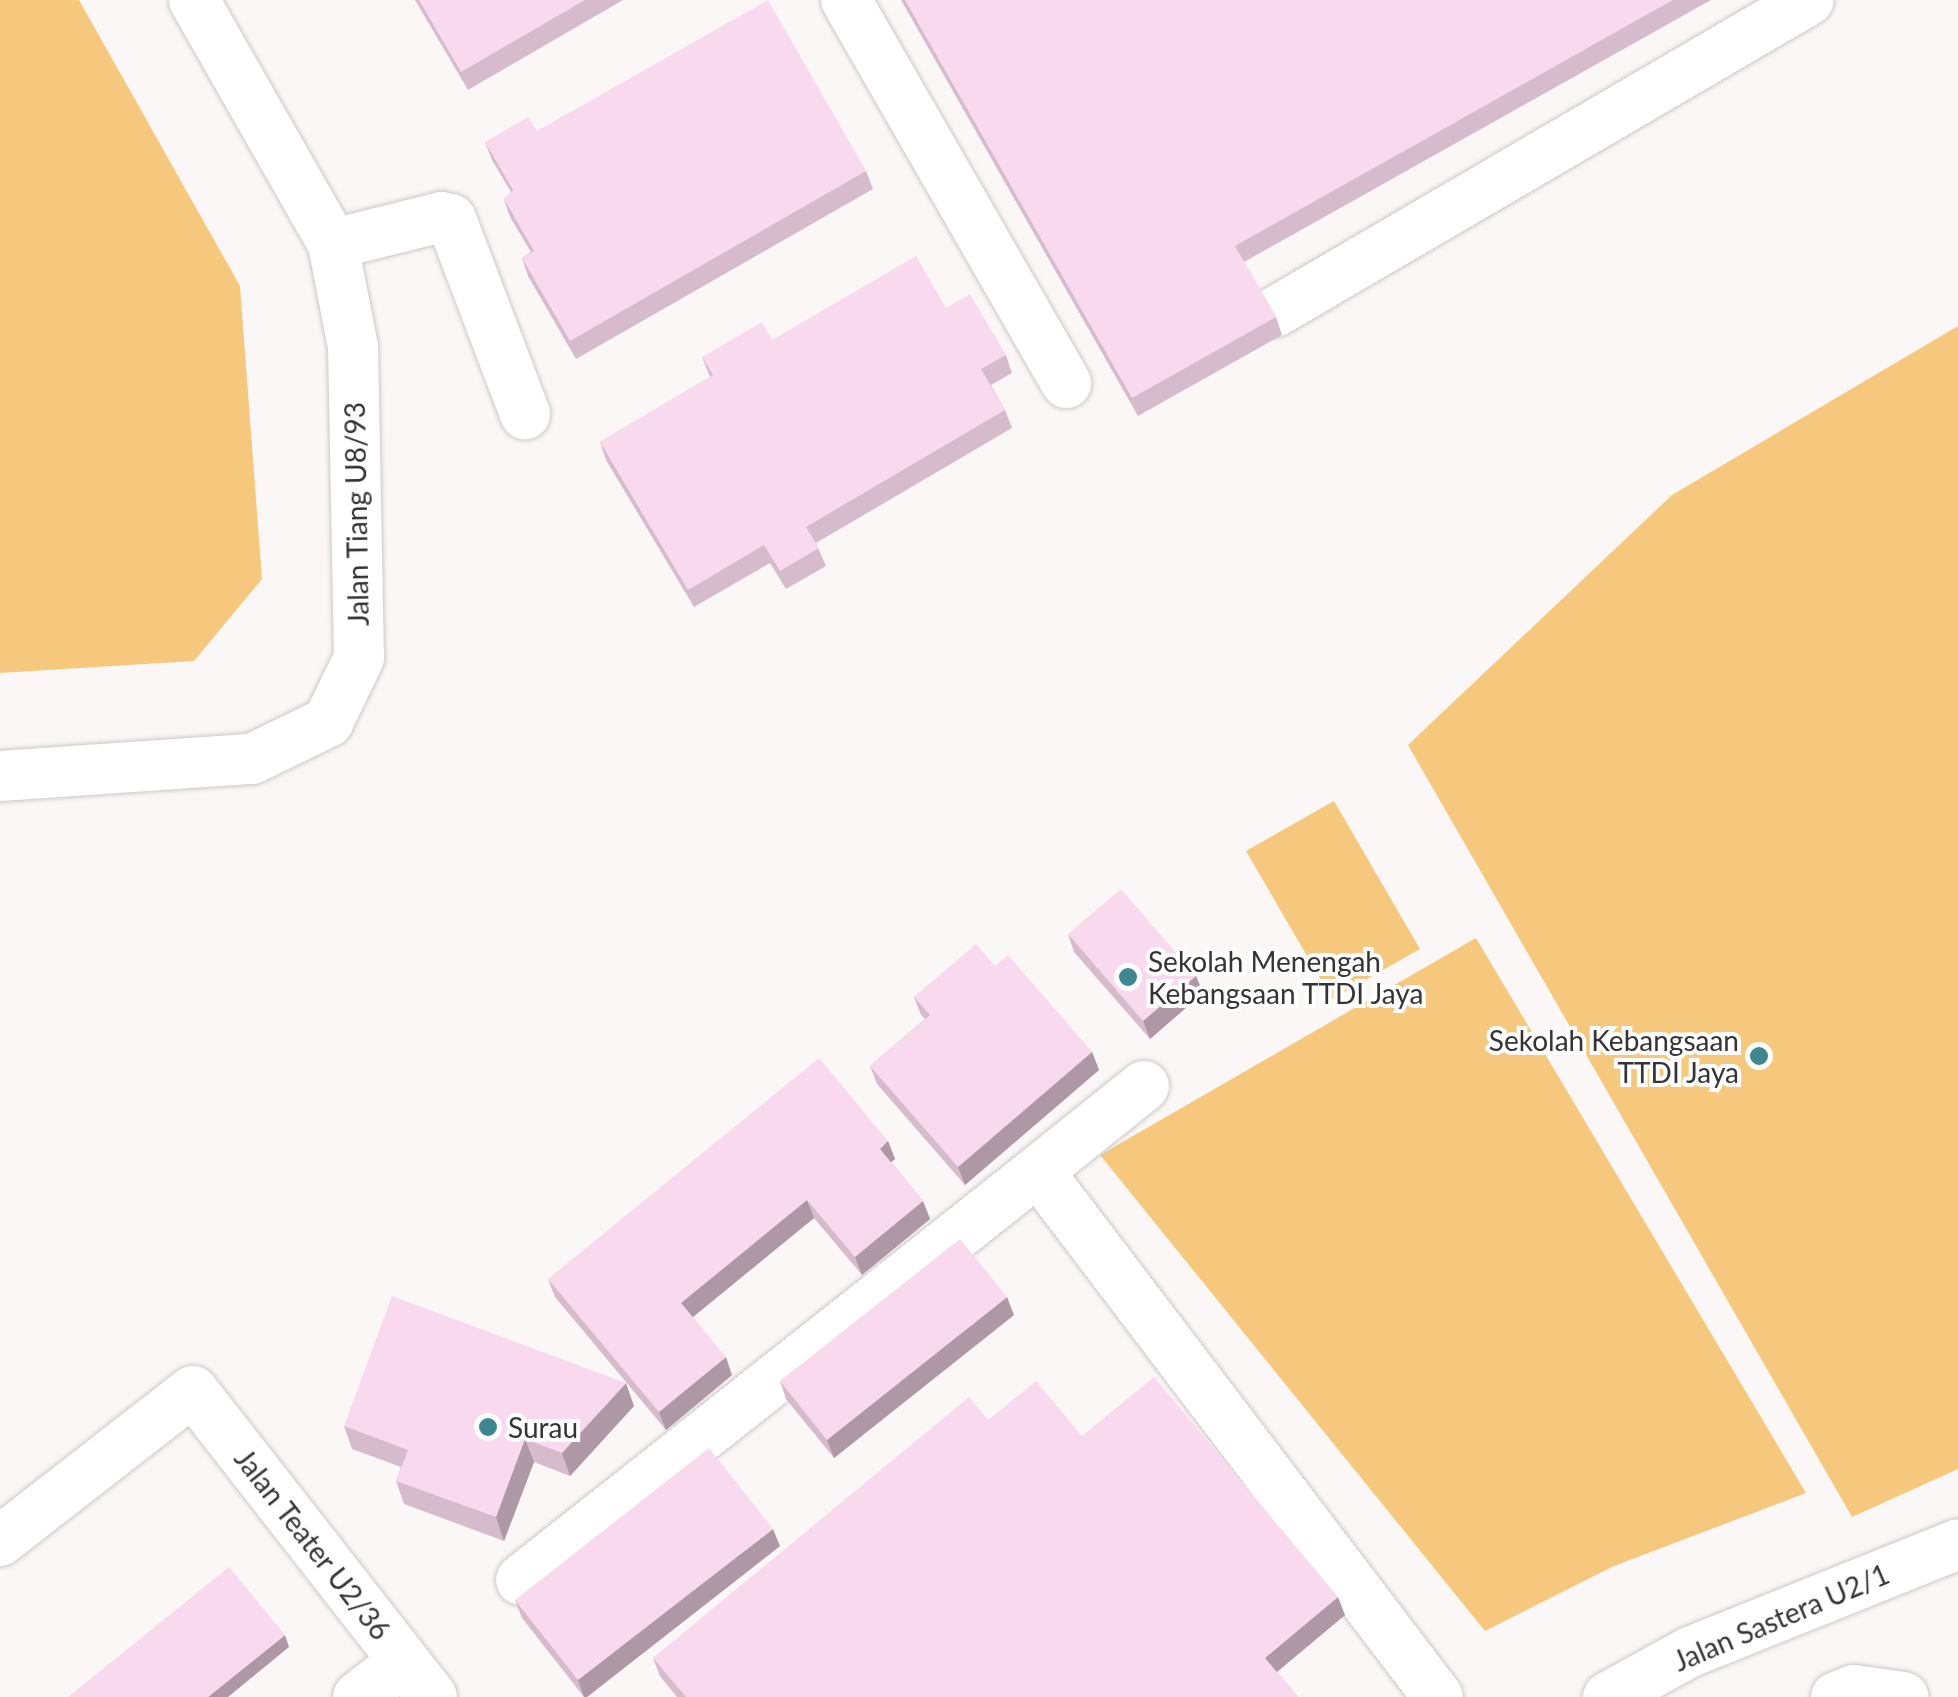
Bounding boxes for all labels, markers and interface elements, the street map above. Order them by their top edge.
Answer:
street label: Jalan Tiang U8/93 [337,401,375,627]
place label: Sekolah Menengah Kebangsaan TTDI Jaya [1148,944,1425,1010]
marker: Sekolah Menengah Kebangsaan TTDI Jaya [1117,966,1139,988]
place label: Sekolah Kebangsaan TTDI Jaya [1489,1023,1739,1089]
marker: Sekolah Kebangsaan TTDI Jaya [1748,1045,1770,1067]
place label: Surau [508,1410,578,1444]
marker: Surau [477,1416,499,1438]
street label: Jalan Teater U2/36 [228,1441,398,1647]
street label: Jalan Sastera U2/1 [1668,1556,1894,1678]

